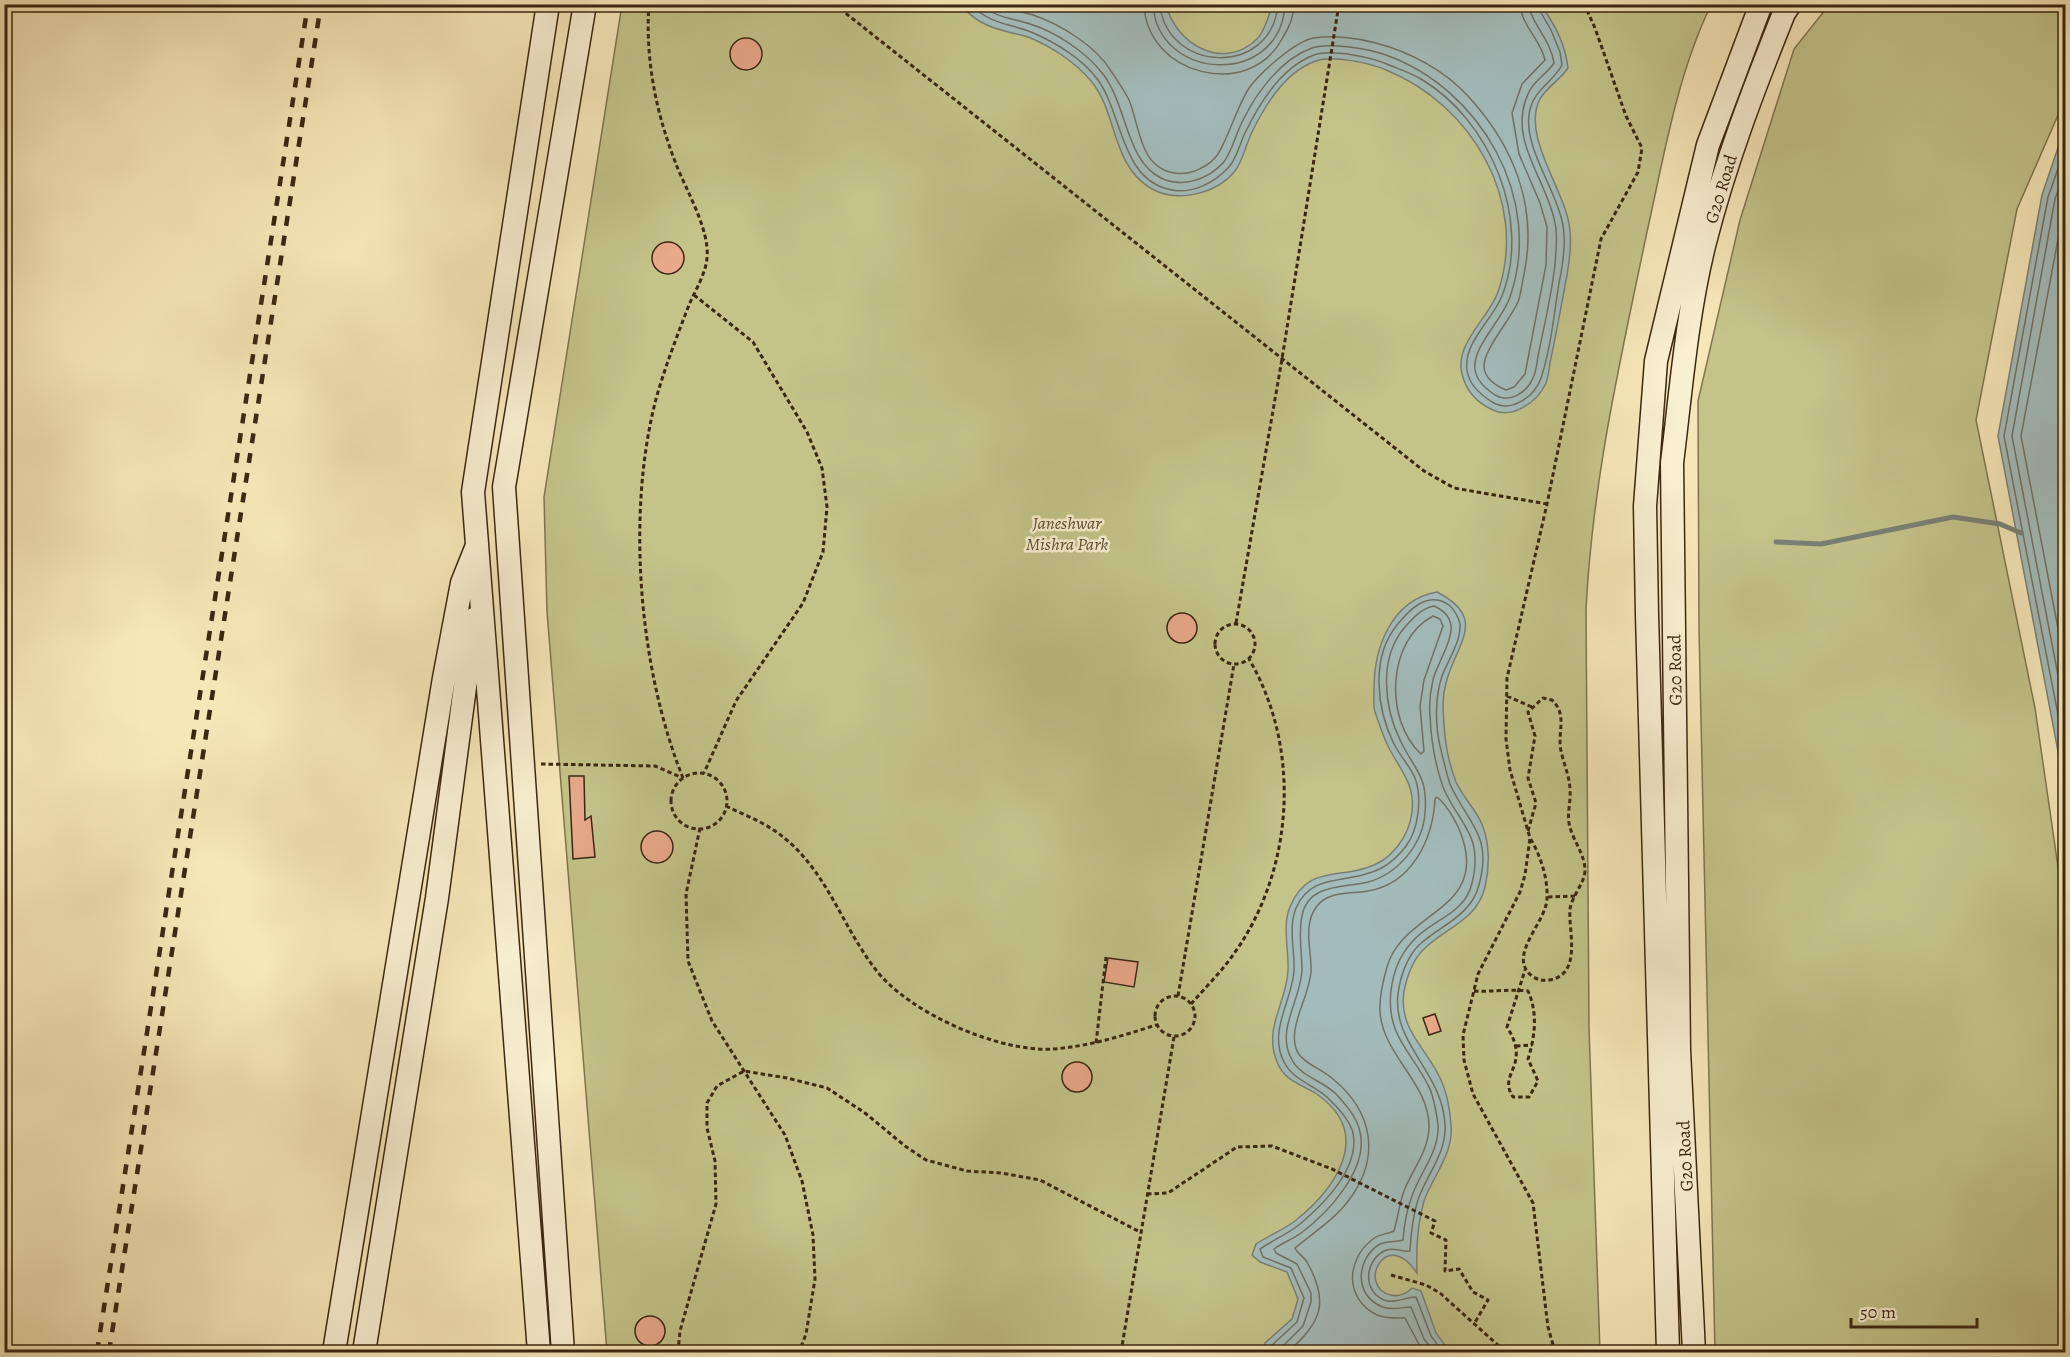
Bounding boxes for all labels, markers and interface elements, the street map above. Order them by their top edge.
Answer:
street label: G20 Road [1699,151,1743,227]
park label: Janeshwar Mishra Park [1026,511,1108,556]
street label: G20 Road [1662,634,1688,706]
street label: G20 Road [1671,1119,1699,1192]
scale bar [1851,1291,1977,1329]
text: 50 m [1860,1300,1896,1324]

